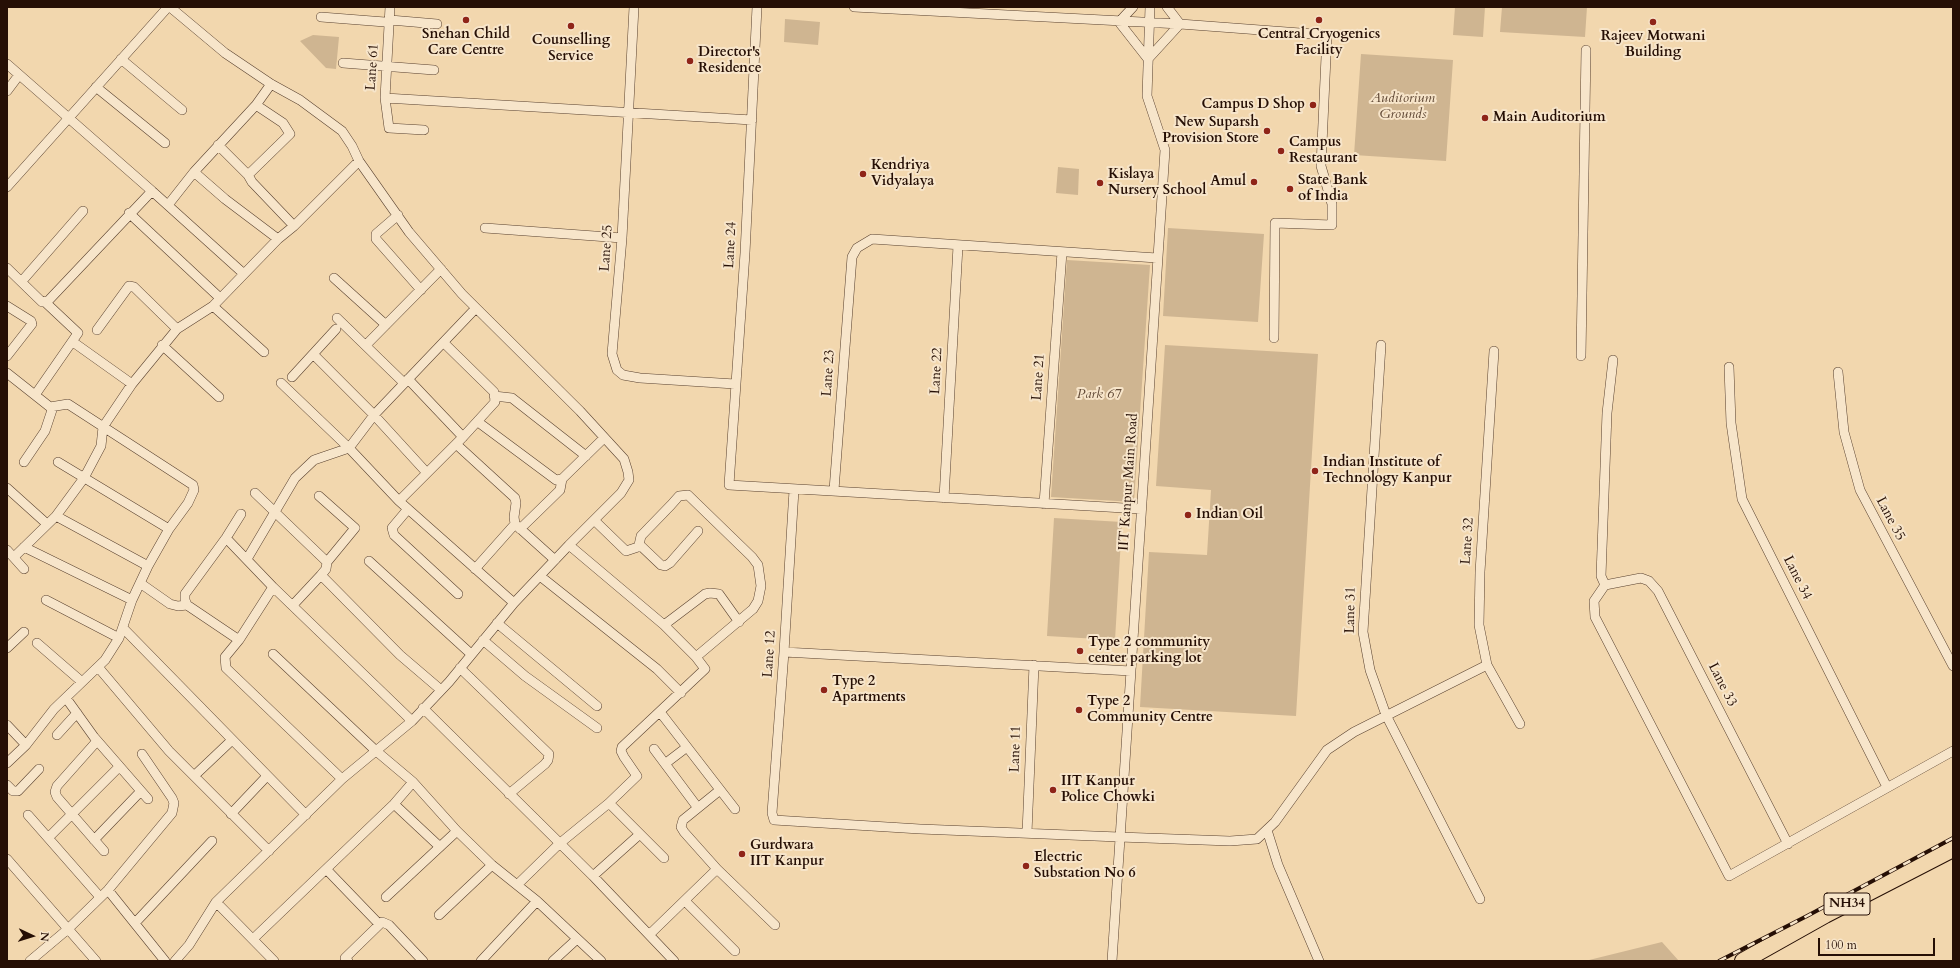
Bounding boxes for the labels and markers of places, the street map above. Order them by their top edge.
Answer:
marker: Snehan Child Care Centre [461,15,471,25]
marker: Central Cryogenics Facility [1314,15,1324,25]
marker: Rajeev Motwani Building [1648,17,1658,27]
marker: Counselling Service [566,21,576,31]
place label: Snehan Child Care Centre [422,27,510,60]
place label: Central Cryogenics Facility [1258,27,1380,60]
place label: Rajeev Motwani Building [1601,29,1705,62]
place label: Counselling Service [532,33,610,66]
place label: Director's Residence [698,45,762,78]
marker: Director's Residence [685,56,695,66]
place label: Campus D Shop [1202,97,1305,113]
marker: Campus D Shop [1308,100,1318,110]
place label: Main Auditorium [1493,110,1606,126]
marker: Main Auditorium [1480,113,1490,123]
place label: New Suparsh Provision Store [1162,115,1259,148]
marker: New Suparsh Provision Store [1262,126,1272,136]
place label: Campus Restaurant [1289,135,1358,168]
marker: Campus Restaurant [1276,146,1286,156]
place label: Kendriya Vidyalaya [871,158,934,190]
place label: Kislaya Nursery School [1108,167,1206,200]
marker: Kendriya Vidyalaya [858,169,868,179]
place label: State Bank of India [1298,173,1368,206]
place label: Amul [1210,174,1246,190]
marker: Amul [1249,177,1259,187]
marker: Kislaya Nursery School [1095,178,1105,188]
marker: State Bank of India [1285,184,1295,194]
place label: Indian Institute of Technology Kanpur [1323,455,1452,488]
marker: Indian Institute of Technology Kanpur [1310,466,1320,476]
place label: Indian Oil [1196,507,1263,523]
marker: Indian Oil [1183,510,1193,520]
place label: Type 2 community center parking lot [1088,635,1210,668]
marker: Type 2 community center parking lot [1075,646,1085,656]
place label: Type 2 Apartments [832,674,906,706]
marker: Type 2 Apartments [819,685,829,695]
place label: Type 2 Community Centre [1087,694,1213,726]
marker: Type 2 Community Centre [1074,705,1084,715]
place label: IIT Kanpur Police Chowki [1061,774,1155,806]
marker: IIT Kanpur Police Chowki [1048,785,1058,795]
place label: Gurdwara IIT Kanpur [750,838,824,870]
marker: Gurdwara IIT Kanpur [737,849,747,859]
place label: Electric Substation No 6 [1034,850,1136,882]
marker: Electric Substation No 6 [1021,861,1031,871]

